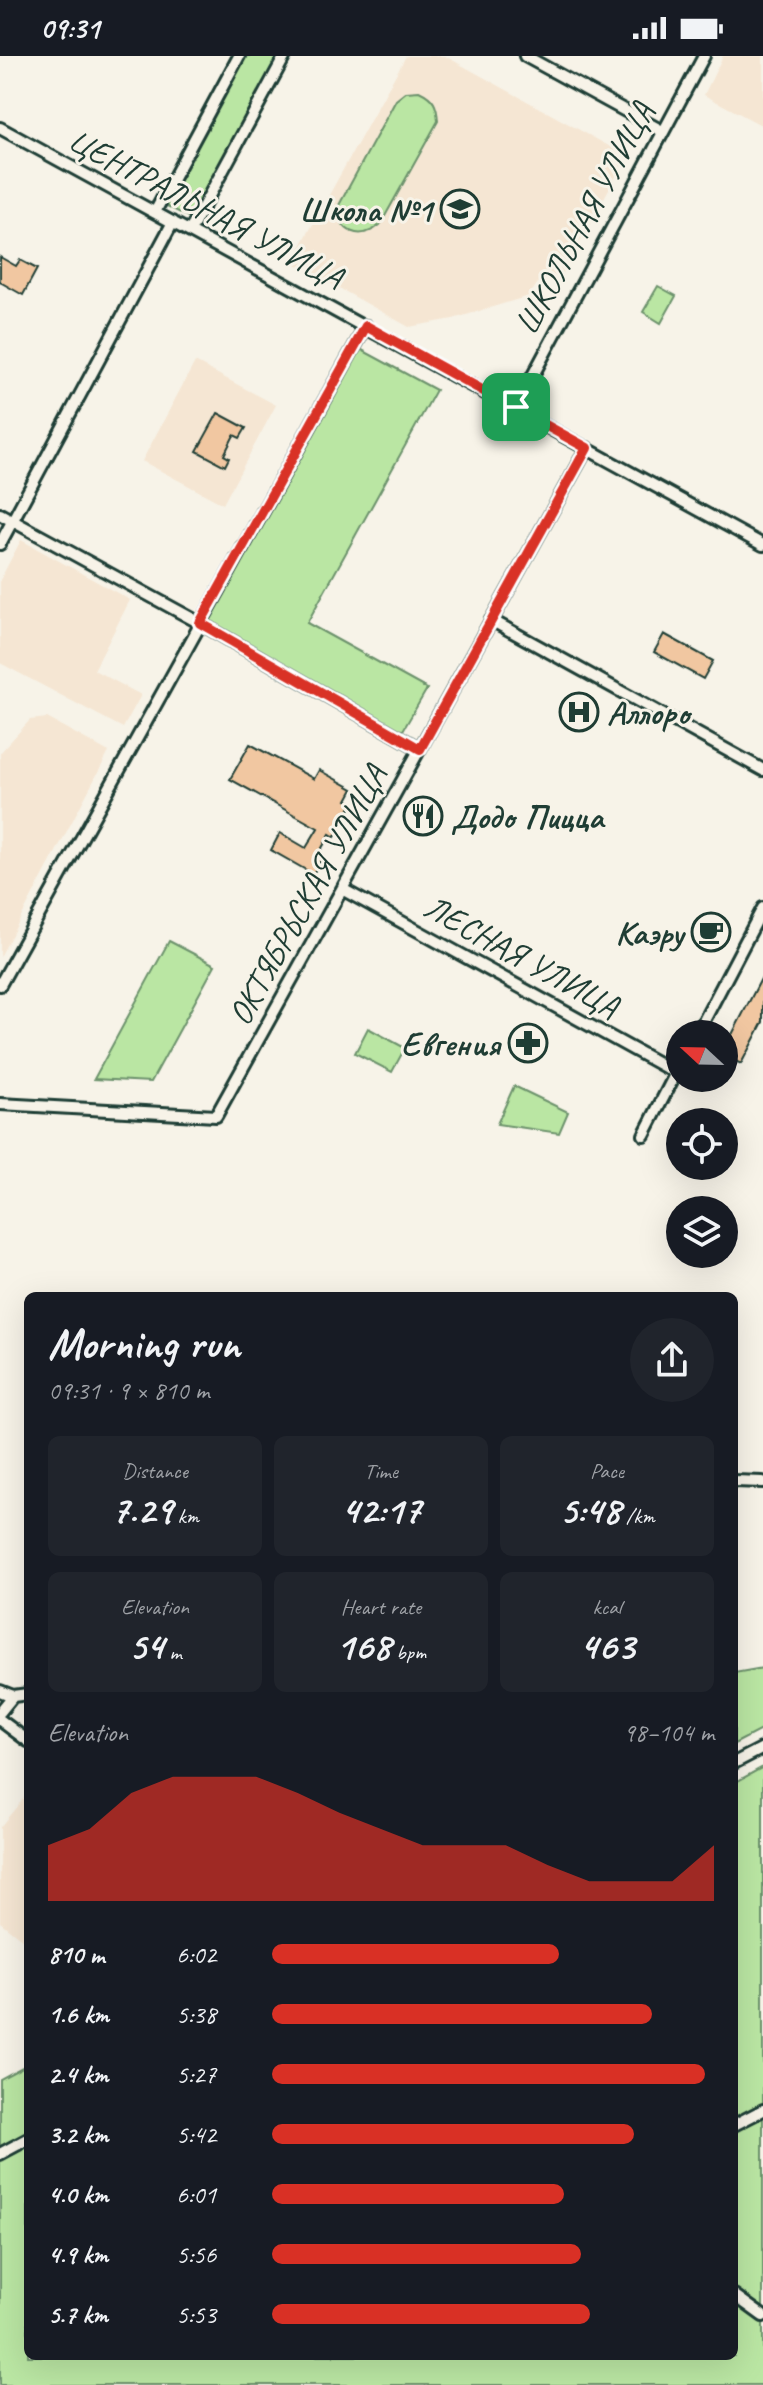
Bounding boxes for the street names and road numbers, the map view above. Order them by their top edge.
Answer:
street label: ШКОЛЬНАЯ УЛИЦА [505,94,664,342]
street label: ЦЕНТРАЛЬНАЯ УЛИЦА [61,118,352,299]
street label: ОКТЯБРЬСКАЯ УЛИЦА [218,756,397,1032]
street label: ЛЕСНАЯ УЛИЦА [417,885,628,1028]

